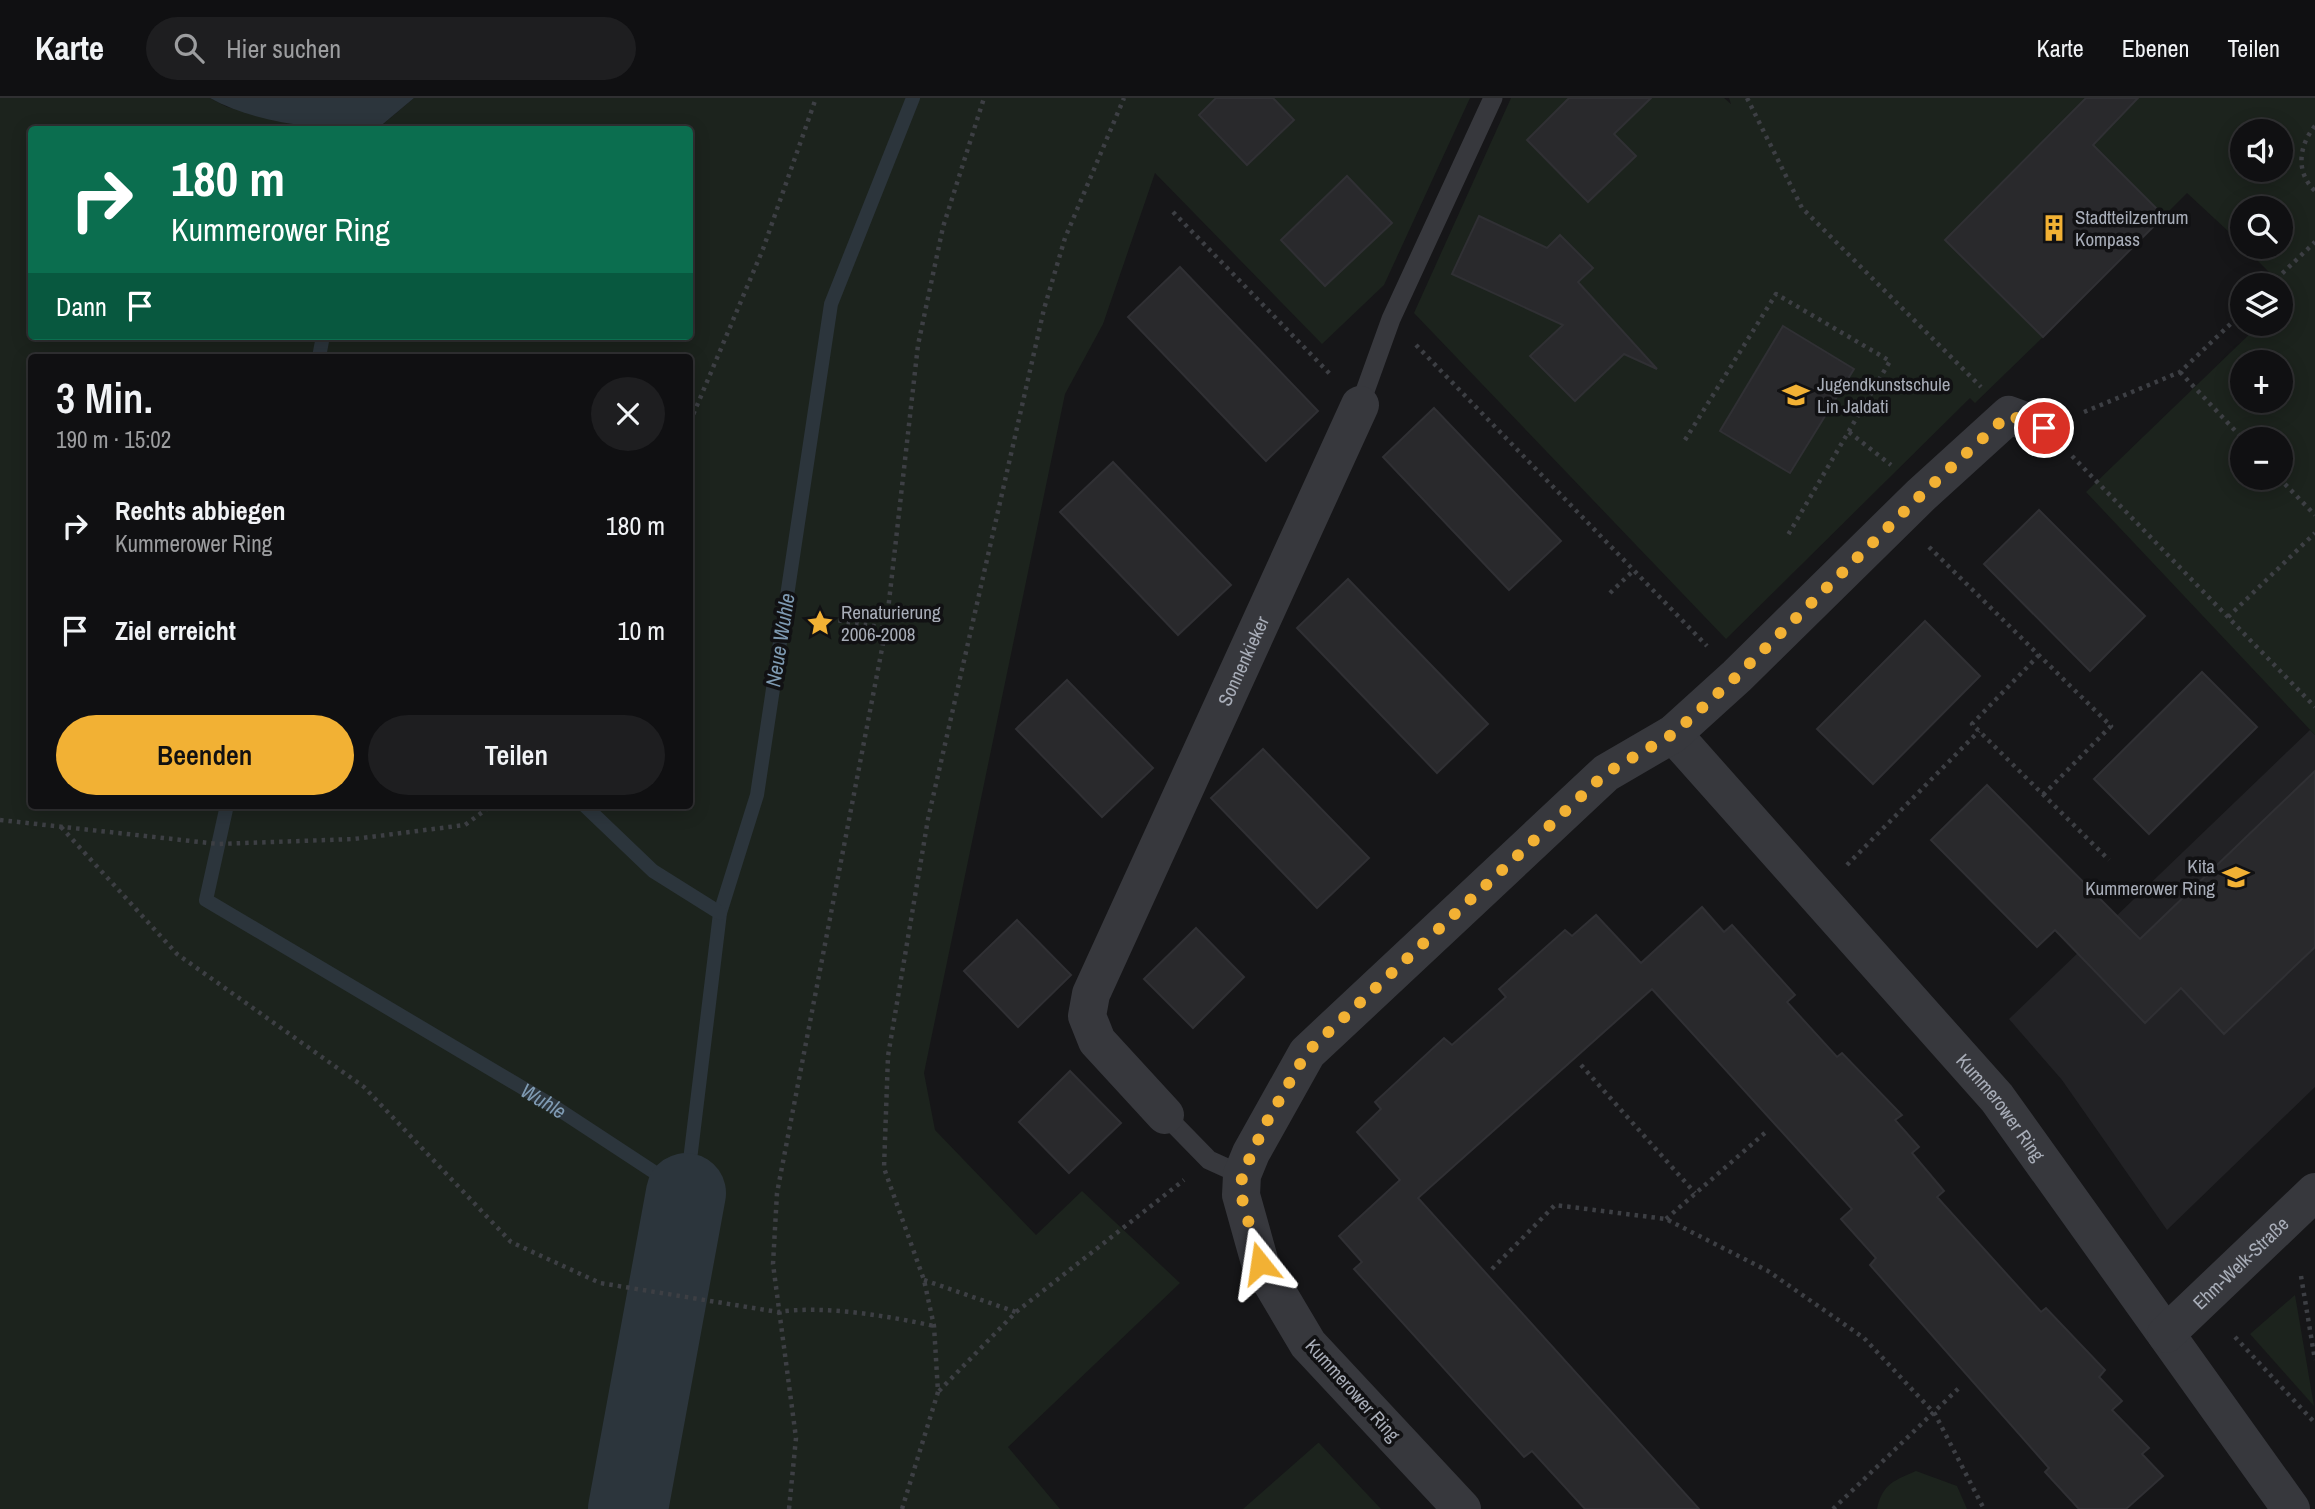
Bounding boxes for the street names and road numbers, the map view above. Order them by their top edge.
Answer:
street label: Sonnenkieker [1211,611,1275,710]
street label: Kummerower Ring [1951,1048,2051,1167]
street label: Ehm-Welk-Straße [2187,1211,2294,1315]
street label: Kummerower Ring [1300,1333,1406,1447]

